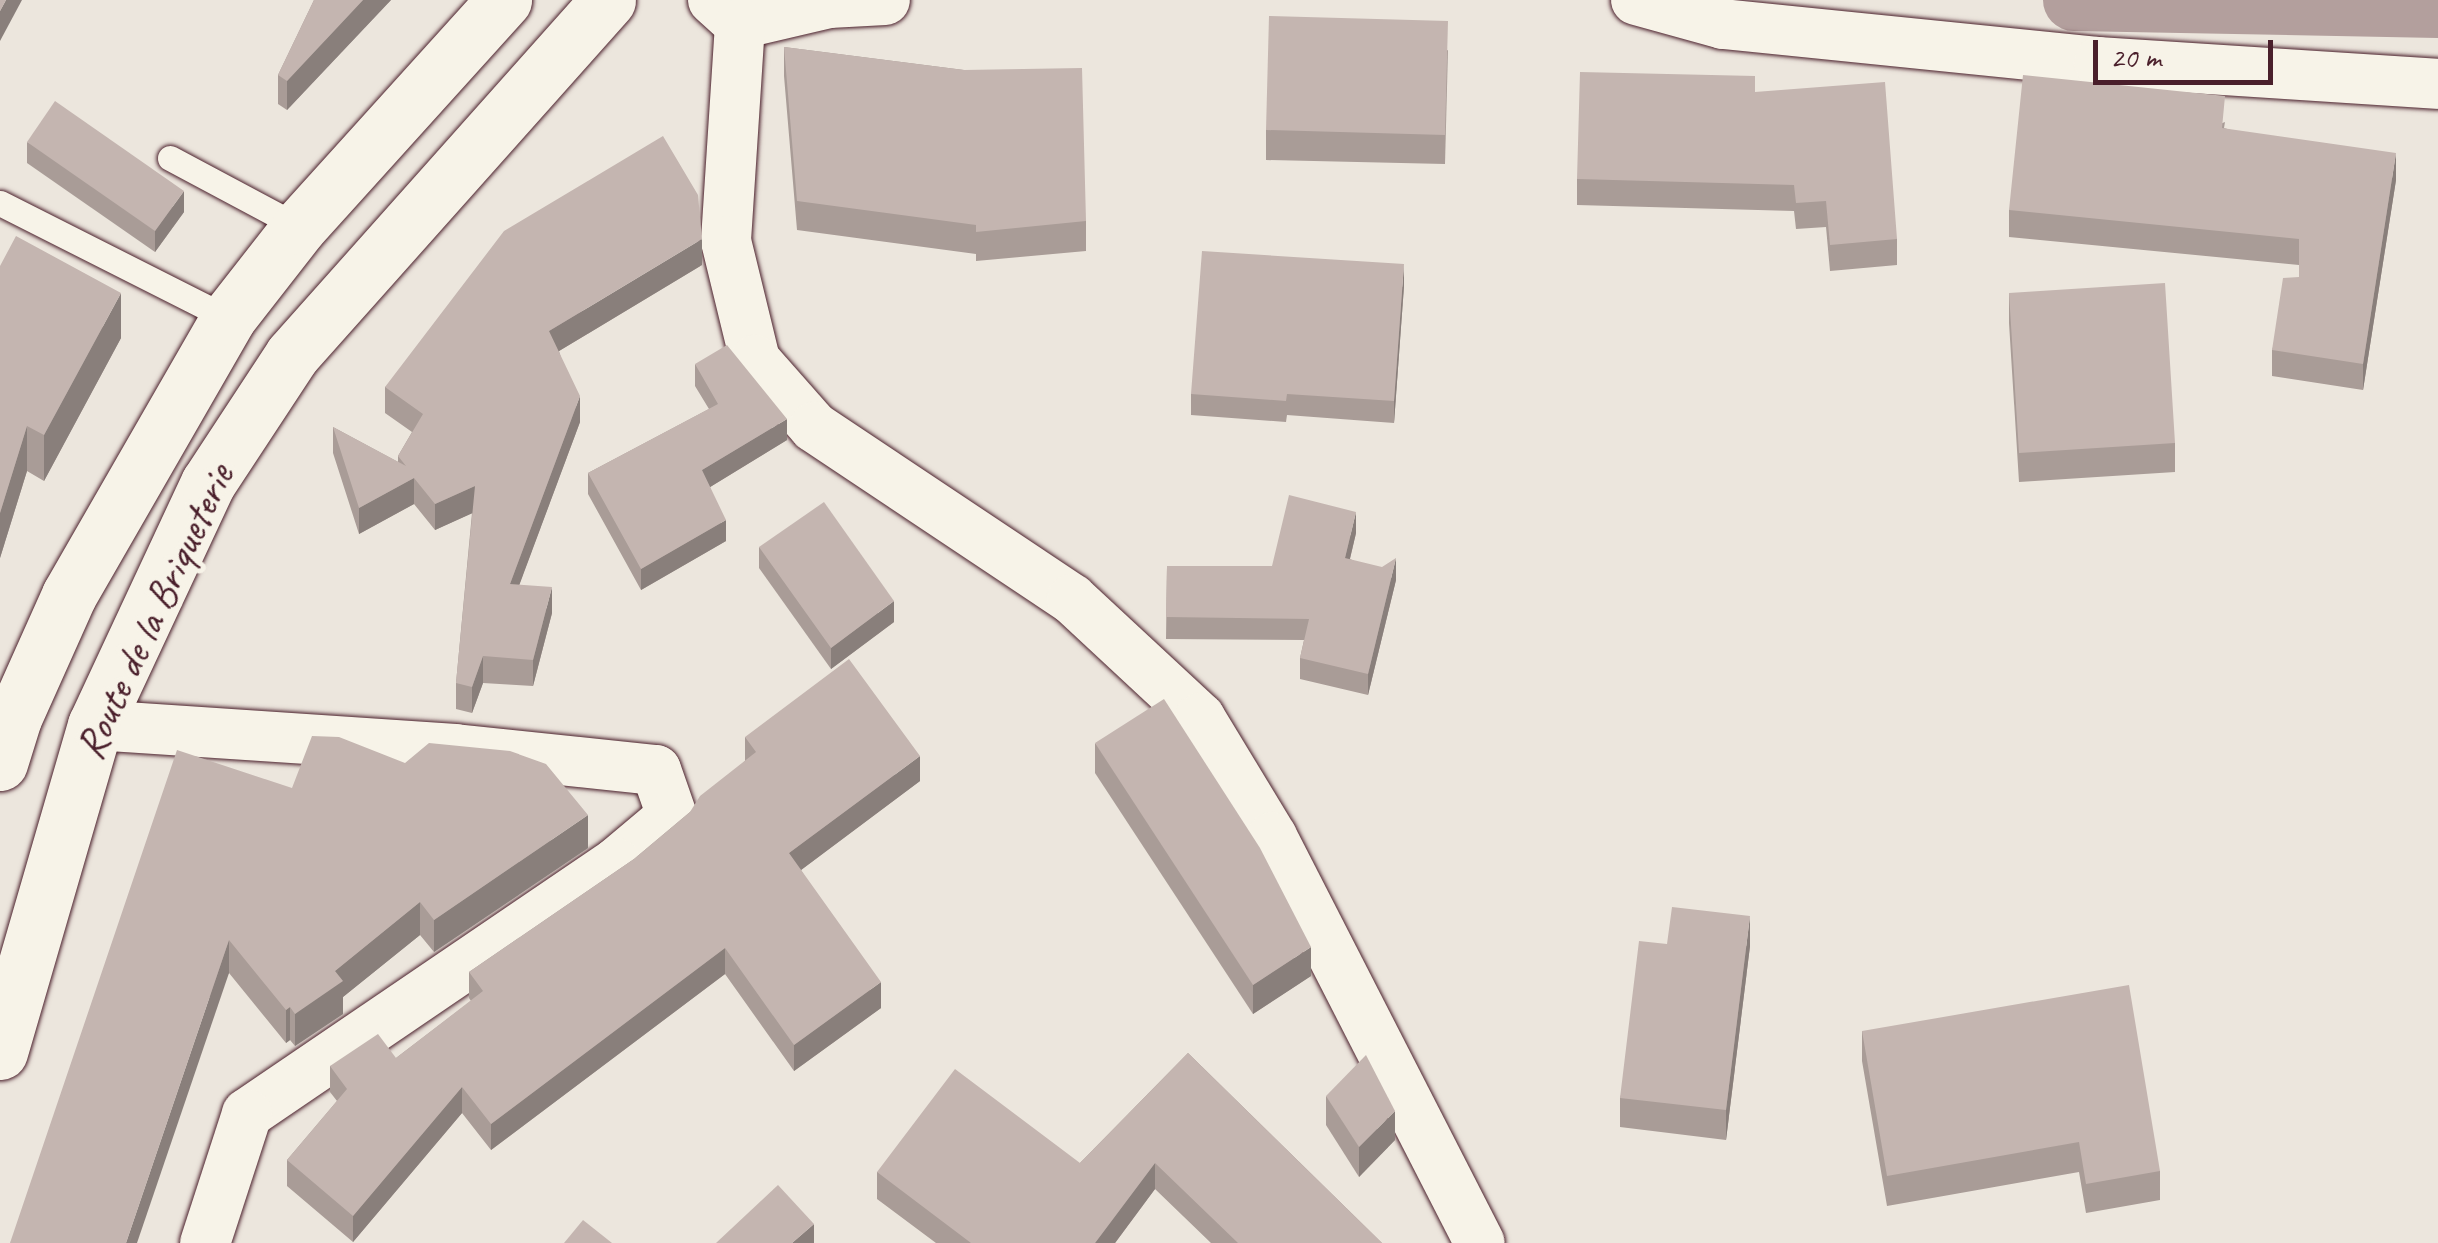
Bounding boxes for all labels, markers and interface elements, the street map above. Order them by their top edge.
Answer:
scale bar [2098,20,2278,82]
text: 20 m [2110,38,2161,76]
street label: Route de la Briqueterie [64,456,246,768]

